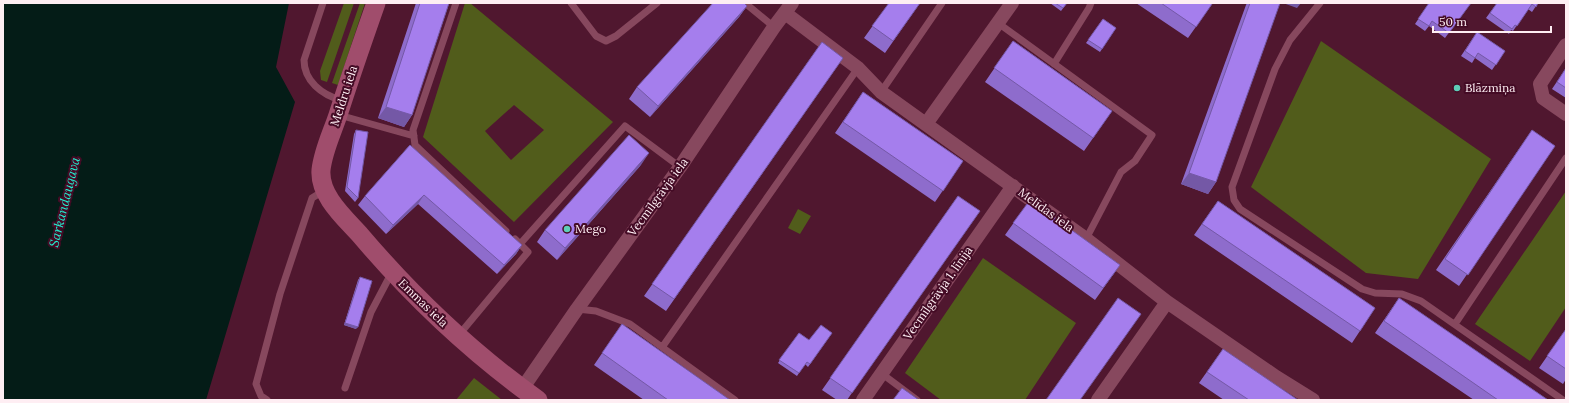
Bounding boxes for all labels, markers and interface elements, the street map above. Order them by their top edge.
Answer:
scale bar [1433,8,1551,34]
text: 50 m [1439,14,1467,29]
street label: Meldru iela [327,64,360,128]
place label: Blāzmiņa [1465,80,1515,96]
marker: Blāzmiņa [1452,83,1462,93]
water label: Sarkandaugava [45,155,84,249]
street label: Vecmīlgrāvja iela [624,155,691,240]
street label: Melīdas iela [1015,184,1077,235]
place label: Mego [575,221,606,236]
marker: Mego [562,224,572,234]
street label: Vecmīlgrāvja 1. līnija [899,243,976,343]
street label: Emmas iela [395,275,451,330]

